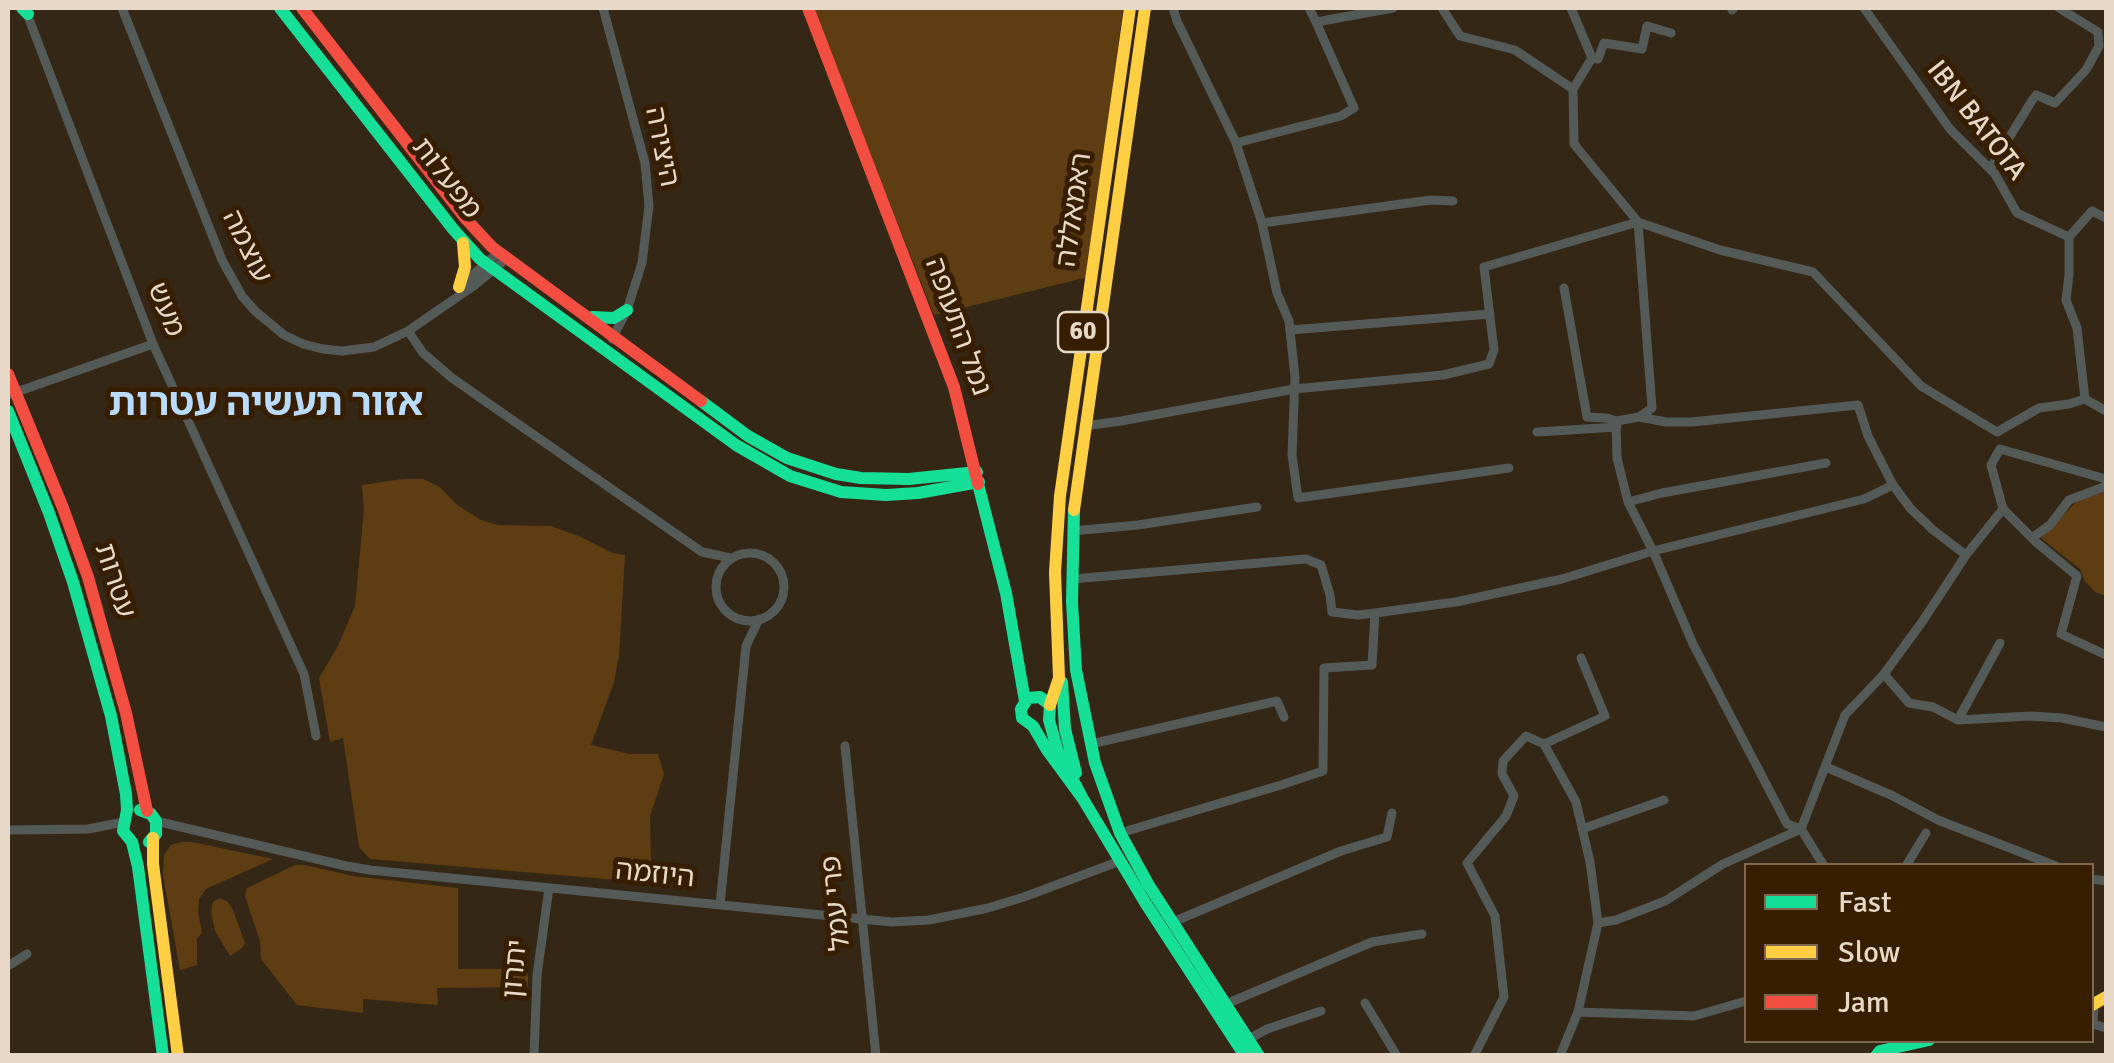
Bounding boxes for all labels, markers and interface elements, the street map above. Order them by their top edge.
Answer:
street label: IBN BATOTA [1919,54,2033,188]
street label: היצירה [637,104,685,190]
street label: מפעלות [404,132,488,226]
street label: ראמאללה [1050,151,1100,269]
street label: עוצמה [214,205,278,289]
street label: נמל התעופה [917,253,997,401]
street label: מעש [139,278,191,342]
road number: 60 [1058,312,1108,352]
district label: אזור תעשיה עטרות [109,382,423,428]
street label: עטרות [86,540,142,622]
street label: היוזמה [614,854,696,896]
street label: פרי עמל [815,854,859,952]
legend [1744,863,2094,1043]
text: Fast [1838,884,1891,921]
text: Slow [1838,934,1900,971]
street label: יתרון [497,938,535,1000]
text: Jam [1838,984,1890,1021]

